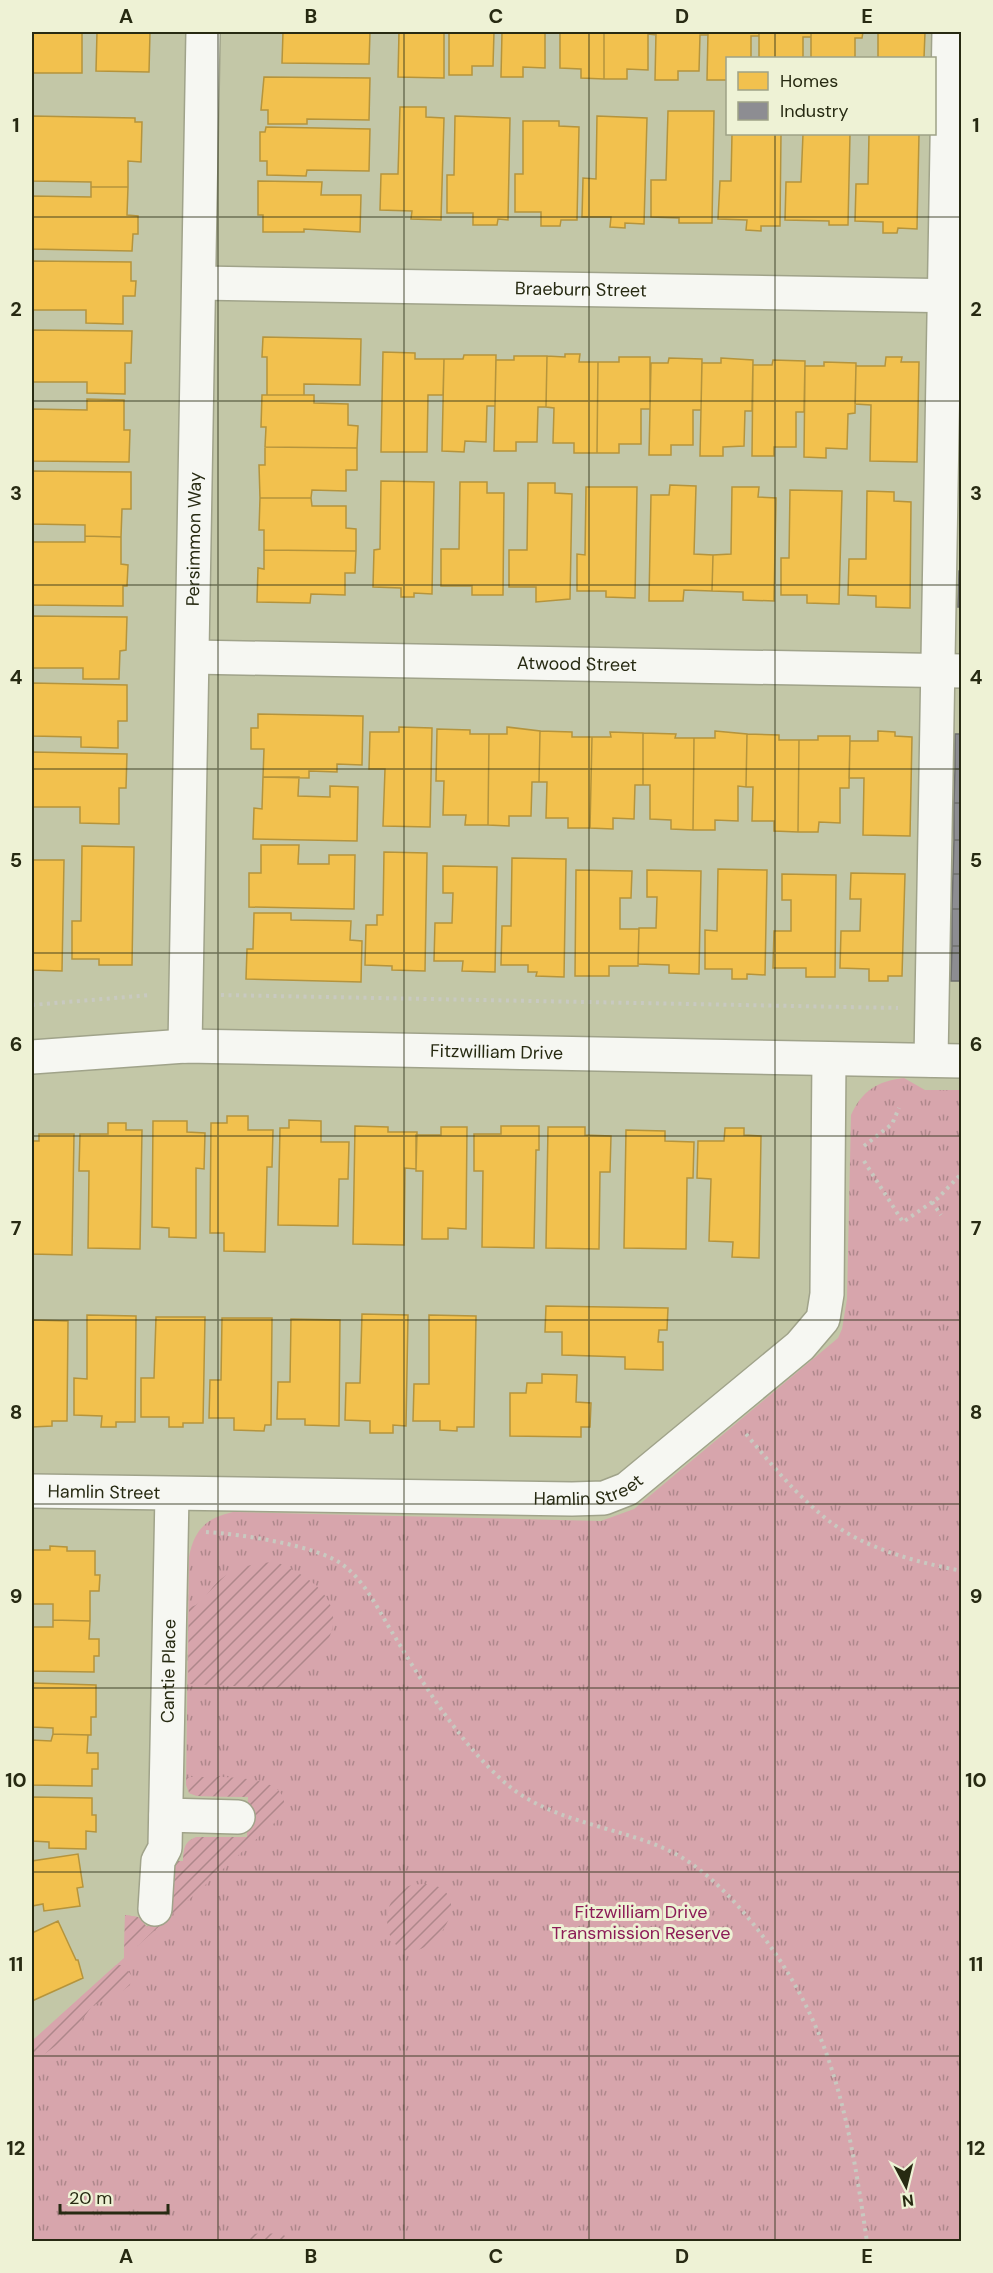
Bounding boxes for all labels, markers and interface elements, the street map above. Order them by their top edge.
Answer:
text: A [119,3,133,29]
text: B [305,3,317,29]
text: C [489,3,503,29]
text: D [675,3,689,29]
text: E [861,3,873,29]
legend [726,57,936,135]
text: Homes [780,69,838,93]
text: Industry [780,99,849,123]
text: 1 [12,112,20,138]
text: 1 [972,112,980,138]
street label: Braeburn Street [515,276,647,303]
text: 2 [10,296,22,322]
text: 2 [970,296,982,322]
street label: Persimmon Way [181,472,207,606]
text: 3 [10,480,22,506]
text: 3 [970,480,982,506]
street label: Atwood Street [517,651,637,677]
text: 4 [10,664,23,690]
text: 4 [970,664,983,690]
text: 5 [10,847,22,873]
text: 5 [970,847,982,873]
text: 6 [10,1031,22,1057]
text: 6 [970,1031,982,1057]
street label: Fitzwilliam Drive [430,1039,563,1065]
text: 7 [11,1215,22,1241]
text: 7 [971,1215,982,1241]
text: 8 [10,1399,22,1425]
text: 8 [970,1399,982,1425]
street label: Hamlin Street [533,1469,648,1511]
street label: Hamlin Street [47,1479,160,1505]
text: 9 [10,1583,22,1609]
text: 9 [970,1583,982,1609]
street label: Cantie Place [155,1619,182,1723]
text: 10 [5,1767,27,1793]
text: 10 [965,1767,987,1793]
park label: Fitzwilliam Drive Transmission Reserve [552,1900,731,1945]
text: 11 [9,1951,23,1977]
text: 11 [969,1951,983,1977]
text: 12 [7,2135,25,2161]
text: 12 [967,2135,985,2161]
north arrow [876,2156,936,2216]
scale bar [60,2177,168,2215]
text: 20 m [69,2186,112,2210]
text: N [901,2189,915,2212]
text: A [119,2243,133,2269]
text: B [305,2243,317,2269]
text: C [489,2243,503,2269]
text: D [675,2243,689,2269]
text: E [861,2243,873,2269]

